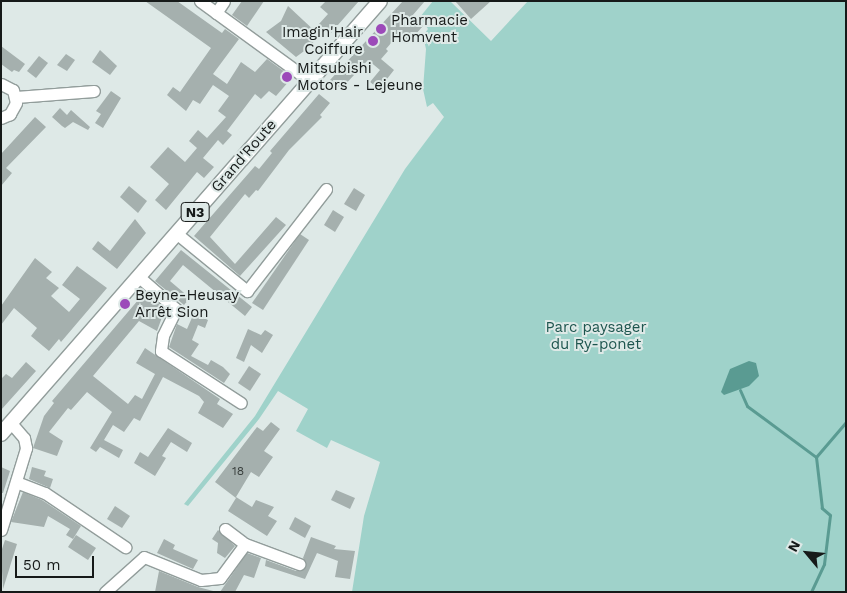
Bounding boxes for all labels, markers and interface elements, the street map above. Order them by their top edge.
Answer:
place label: Pharmacie Homvent [391,11,468,46]
place label: Imagin'Hair Coiffure [282,23,363,58]
marker: Pharmacie Homvent [375,23,387,35]
marker: Imagin'Hair Coiffure [367,35,379,47]
place label: Mitsubishi Motors - Lejeune [297,59,423,94]
marker: Mitsubishi Motors - Lejeune [281,71,293,83]
street label: Grand'Route [208,116,280,196]
road number: N3 [180,200,210,223]
place label: Beyne-Heusay Arrêt Sion [135,286,239,321]
marker: Beyne-Heusay Arrêt Sion [119,298,131,310]
park label: Parc paysager du Ry-ponet [545,318,647,353]
house number: 18 [232,465,244,479]
north arrow [782,528,832,578]
text: N [784,538,803,554]
scale bar [18,546,96,578]
text: 50 m [23,556,60,574]

